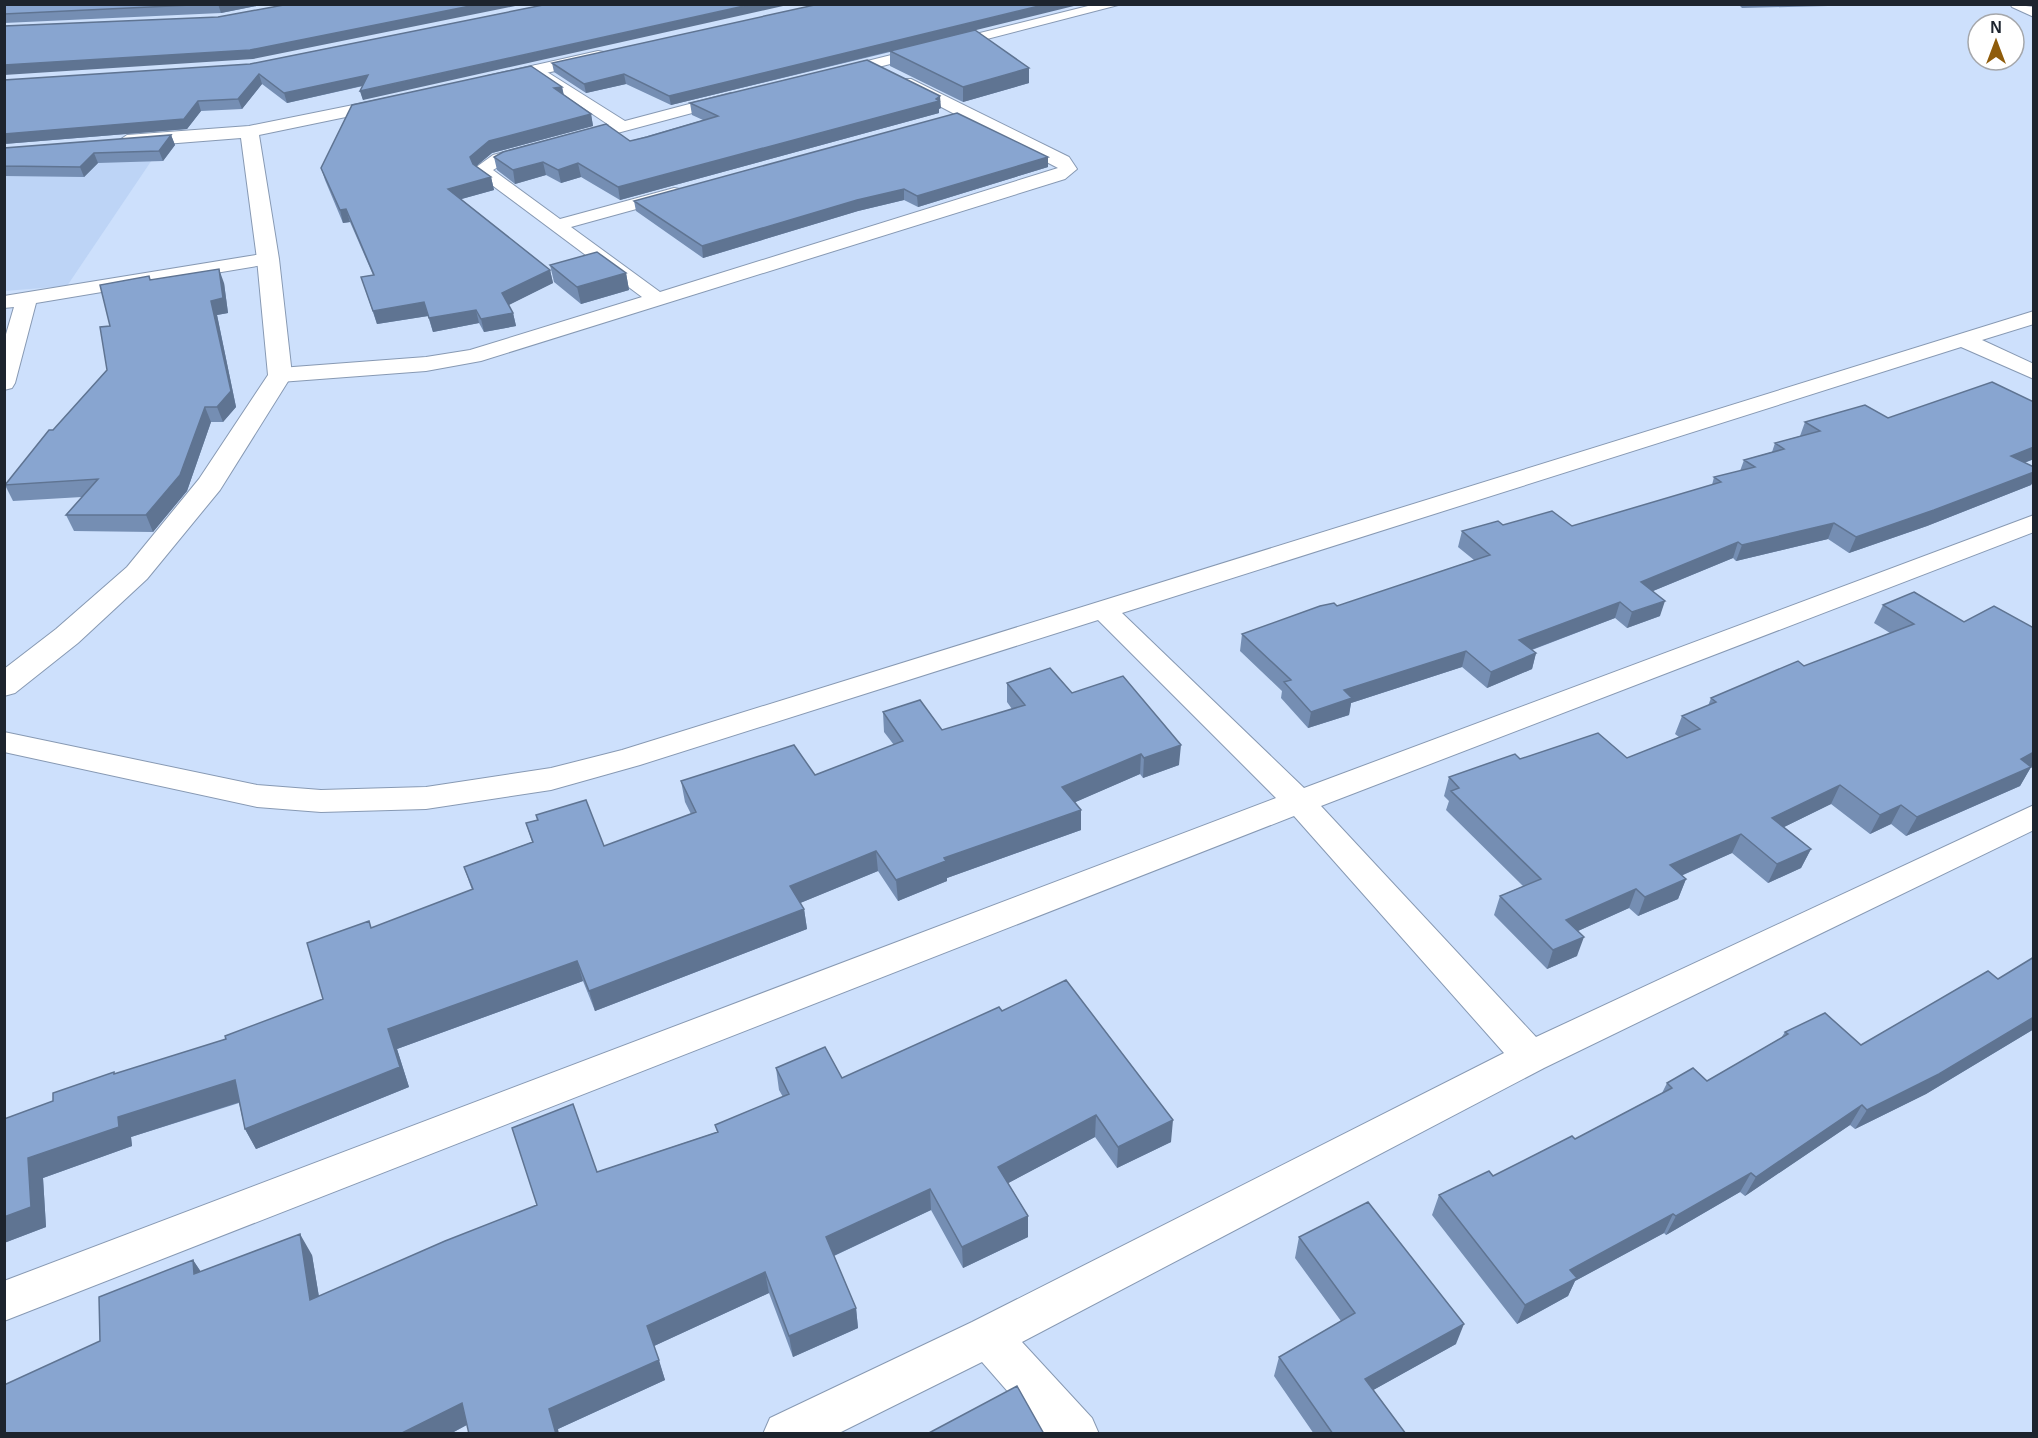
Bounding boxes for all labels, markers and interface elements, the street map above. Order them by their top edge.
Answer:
north arrow [1966,12,2026,72]
text: N [1990,19,2002,36]

